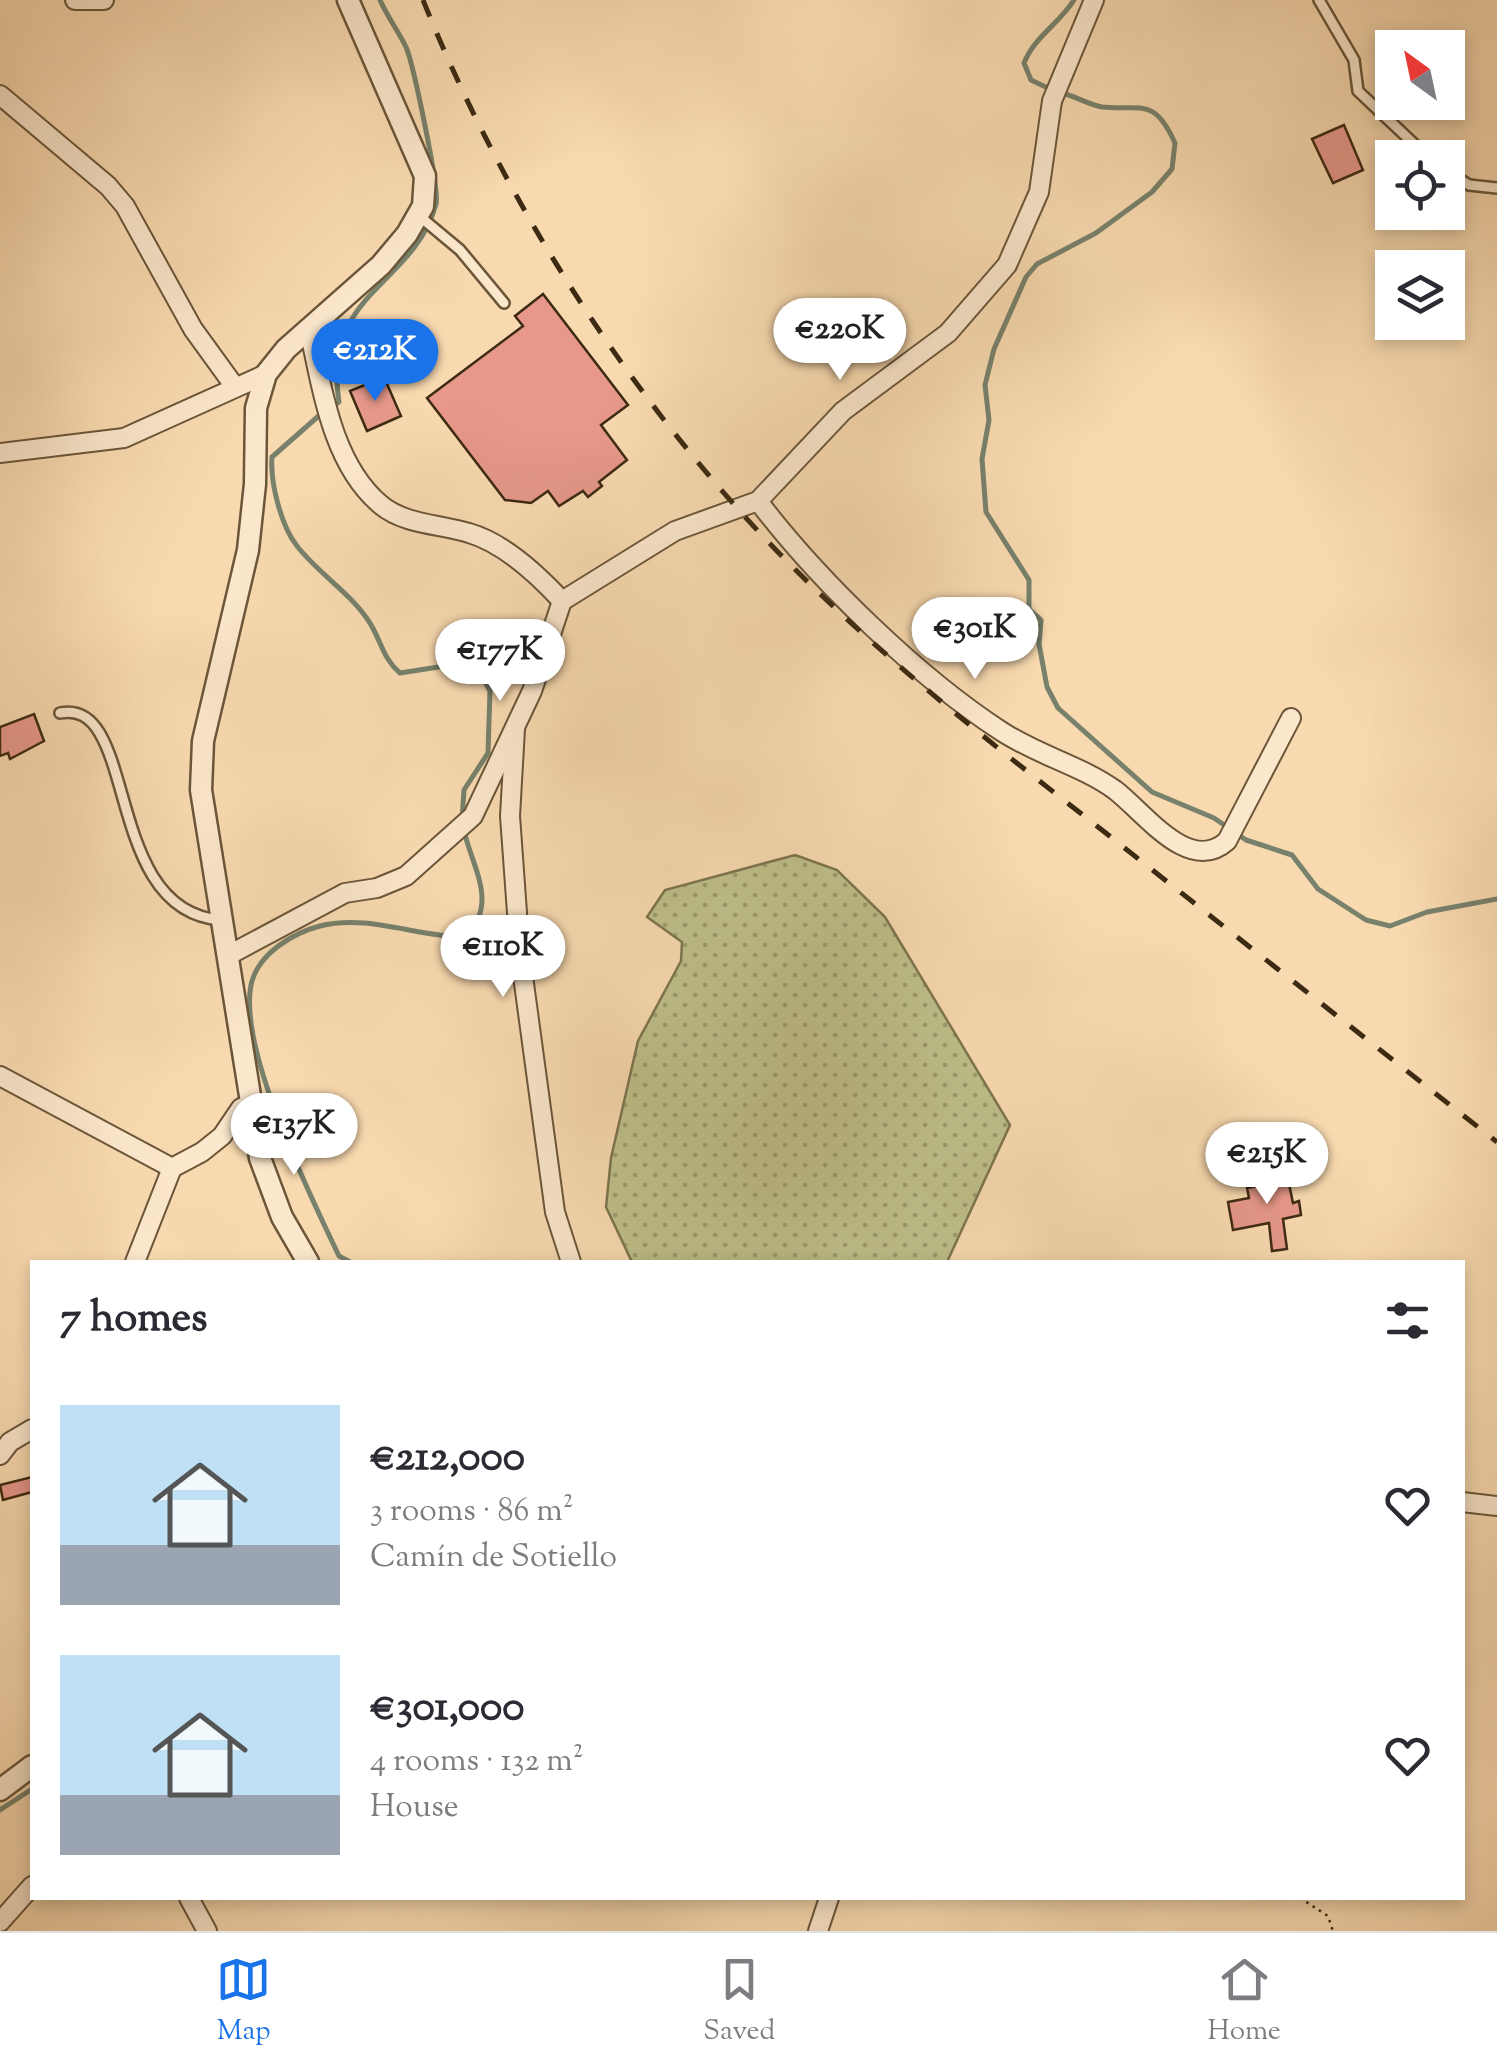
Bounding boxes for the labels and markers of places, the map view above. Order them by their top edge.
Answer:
pin: €220K [770,298,910,383]
pin: €212K [305,319,445,404]
pin: €301K [905,597,1045,682]
pin: €177K [430,619,570,704]
pin: €110K [433,915,573,1000]
pin: €137K [224,1093,364,1178]
pin: €215K [1197,1122,1337,1207]

